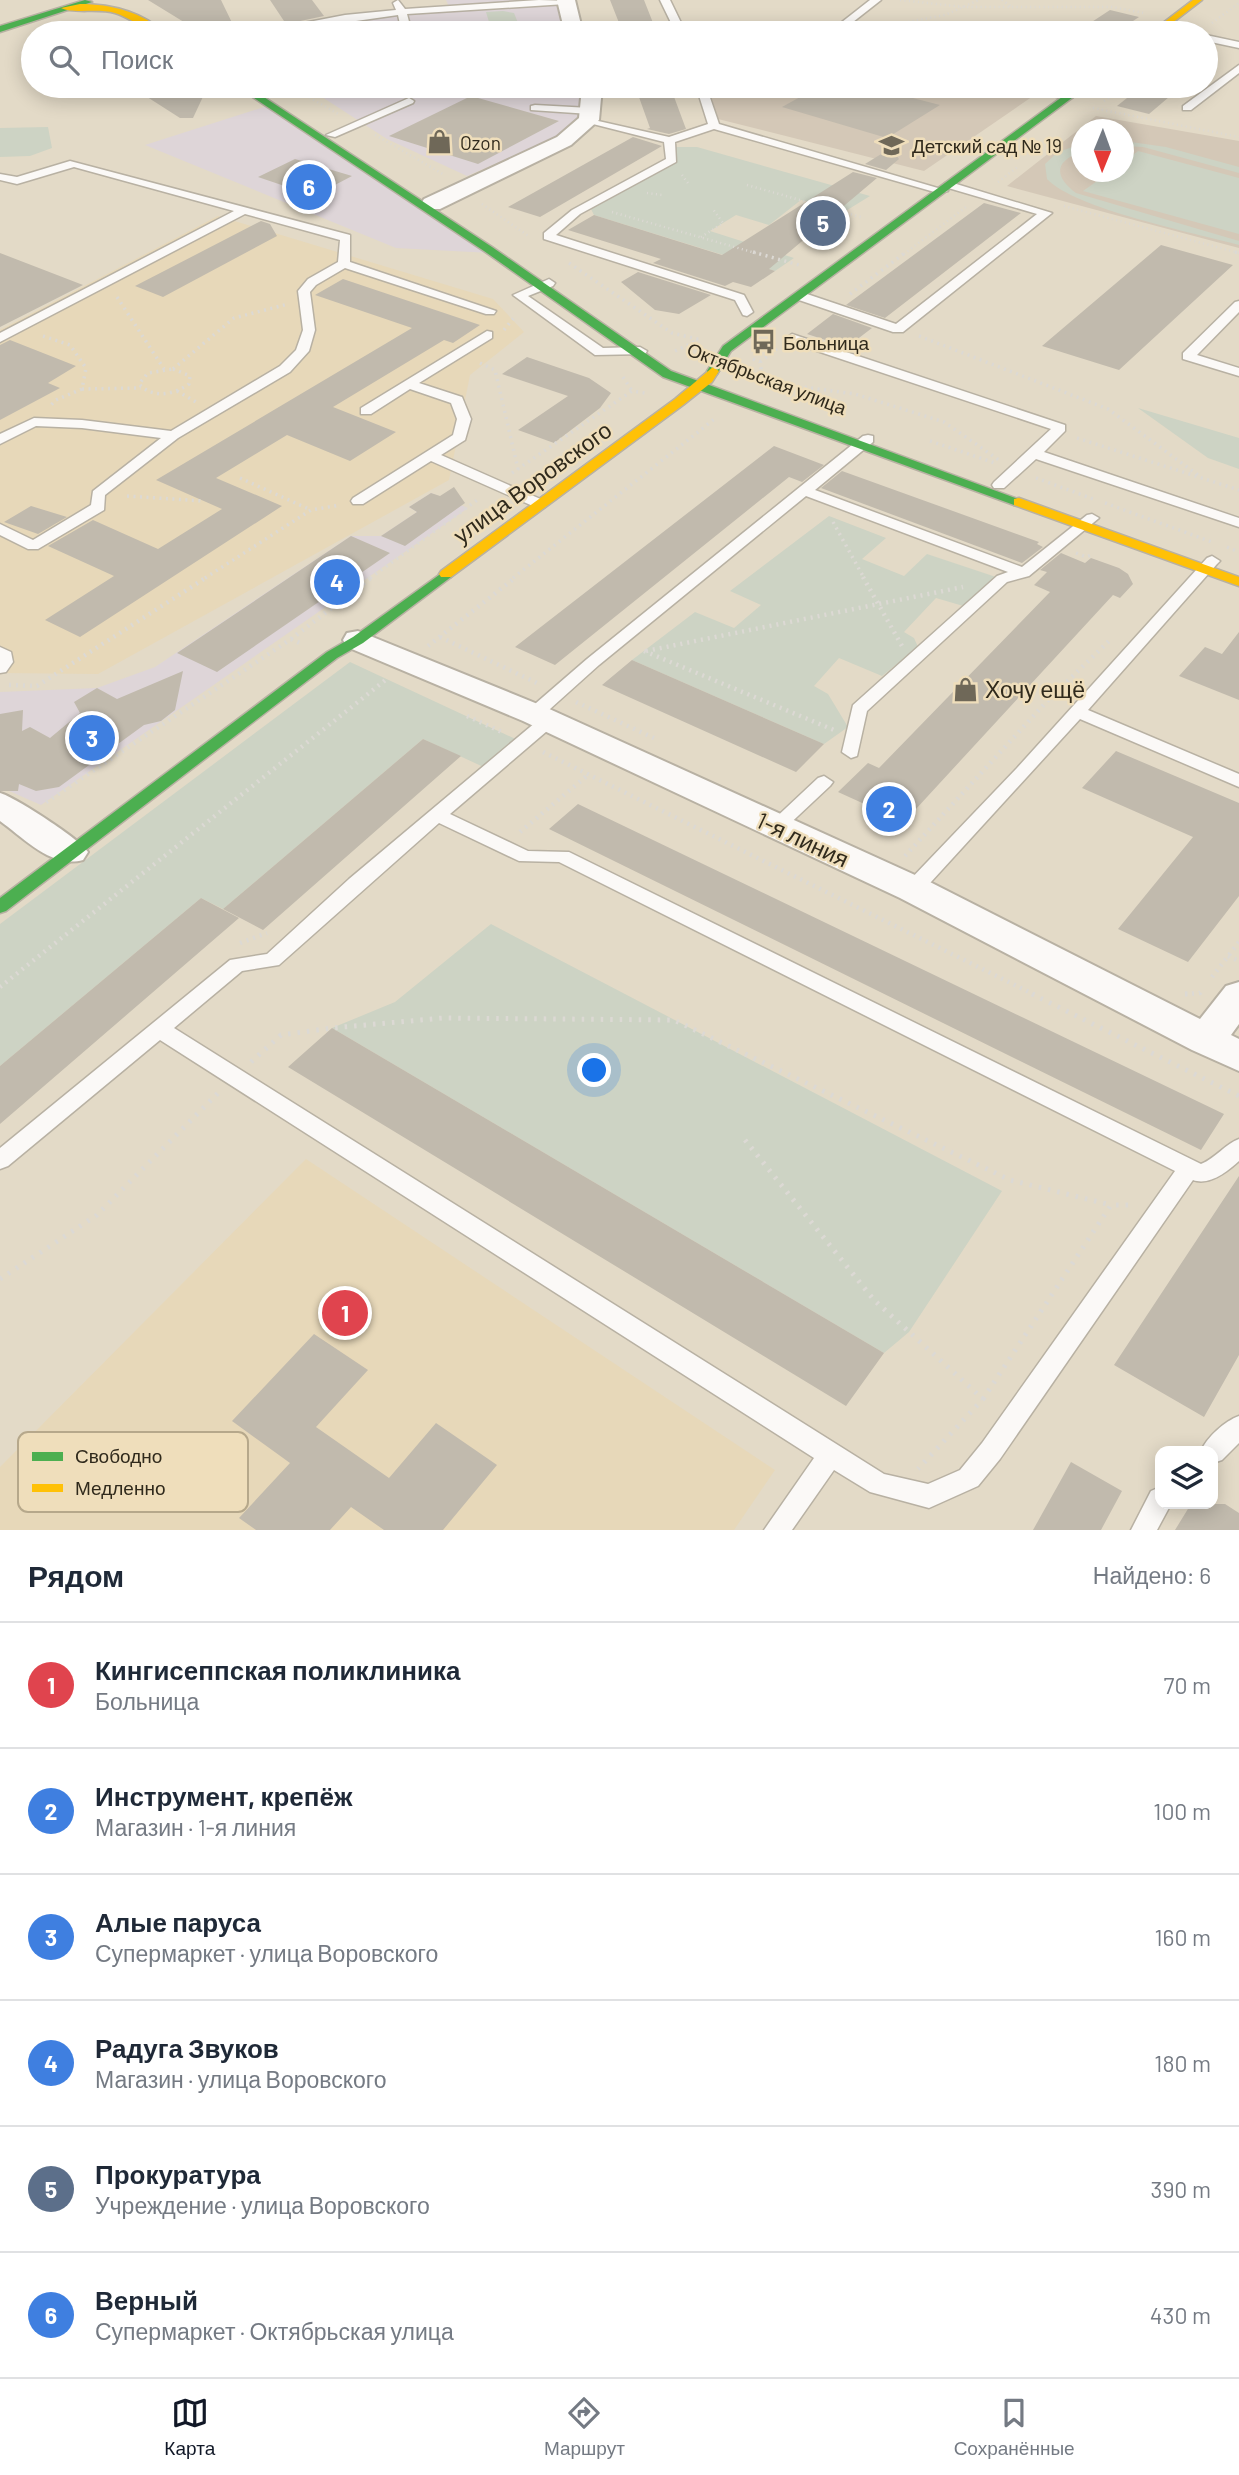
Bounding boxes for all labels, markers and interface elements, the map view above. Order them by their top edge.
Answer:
search box [21,21,1218,98]
icon: search [45,41,83,79]
text: Поиск [101,43,173,74]
north arrow [1071,119,1134,182]
shop icon: Ozon [426,128,454,156]
place label: Ozon [460,131,501,154]
school or university icon: Детский сад № 19 [878,131,906,159]
place label: Детский сад № 19 [912,134,1062,157]
pin: 6 [286,161,332,213]
pin: 5 [800,197,846,249]
bus stop icon: Больница [749,328,777,356]
place label: Больница [783,331,870,354]
street label: Октябрьская улица [684,337,850,419]
street label: улица Воровского [447,415,617,549]
pin: 4 [314,556,360,608]
shop icon: Хочу ещё [951,675,979,703]
place label: Хочу ещё [985,675,1085,703]
pin: 3 [69,712,115,764]
pin: 2 [866,783,912,835]
street label: 1-я линия [752,806,854,872]
your location [577,1053,611,1087]
pin: 1 [322,1287,368,1339]
legend [18,1432,248,1512]
text: Свободно [75,1444,162,1467]
map controls [1155,1446,1218,1509]
button: layers [1155,1446,1218,1509]
text: Медленно [75,1476,165,1499]
text: Рядом [28,1557,124,1593]
text: Найдено: 6 [1093,1561,1211,1589]
text: Кингисеппская поликлиника [95,1654,460,1685]
text: 1 [47,1671,55,1699]
text: 70 m [1164,1671,1211,1699]
text: Больница [95,1687,199,1715]
text: Инструмент, крепёж [95,1780,352,1811]
text: 2 [45,1797,57,1825]
text: 100 m [1153,1797,1211,1825]
text: Магазин · 1-я линия [95,1813,296,1841]
text: Алые паруса [95,1906,261,1937]
text: 3 [45,1923,57,1951]
text: 160 m [1154,1923,1211,1951]
text: Супермаркет · улица Воровского [95,1939,438,1967]
text: Радуга Звуков [95,2032,279,2063]
text: 4 [44,2049,58,2077]
text: 180 m [1154,2049,1211,2077]
text: Магазин · улица Воровского [95,2065,387,2093]
text: Прокуратура [95,2158,261,2189]
text: 5 [45,2175,57,2203]
text: 390 m [1151,2175,1211,2203]
text: Учреждение · улица Воровского [95,2191,430,2219]
text: Верный [95,2284,198,2315]
text: 6 [45,2301,57,2329]
text: 430 m [1150,2301,1211,2329]
text: Супермаркет · Октябрьская улица [95,2317,454,2345]
tab: Карта [164,2394,215,2460]
tab: Маршрут [544,2394,625,2460]
tab: Сохранённые [954,2394,1075,2460]

